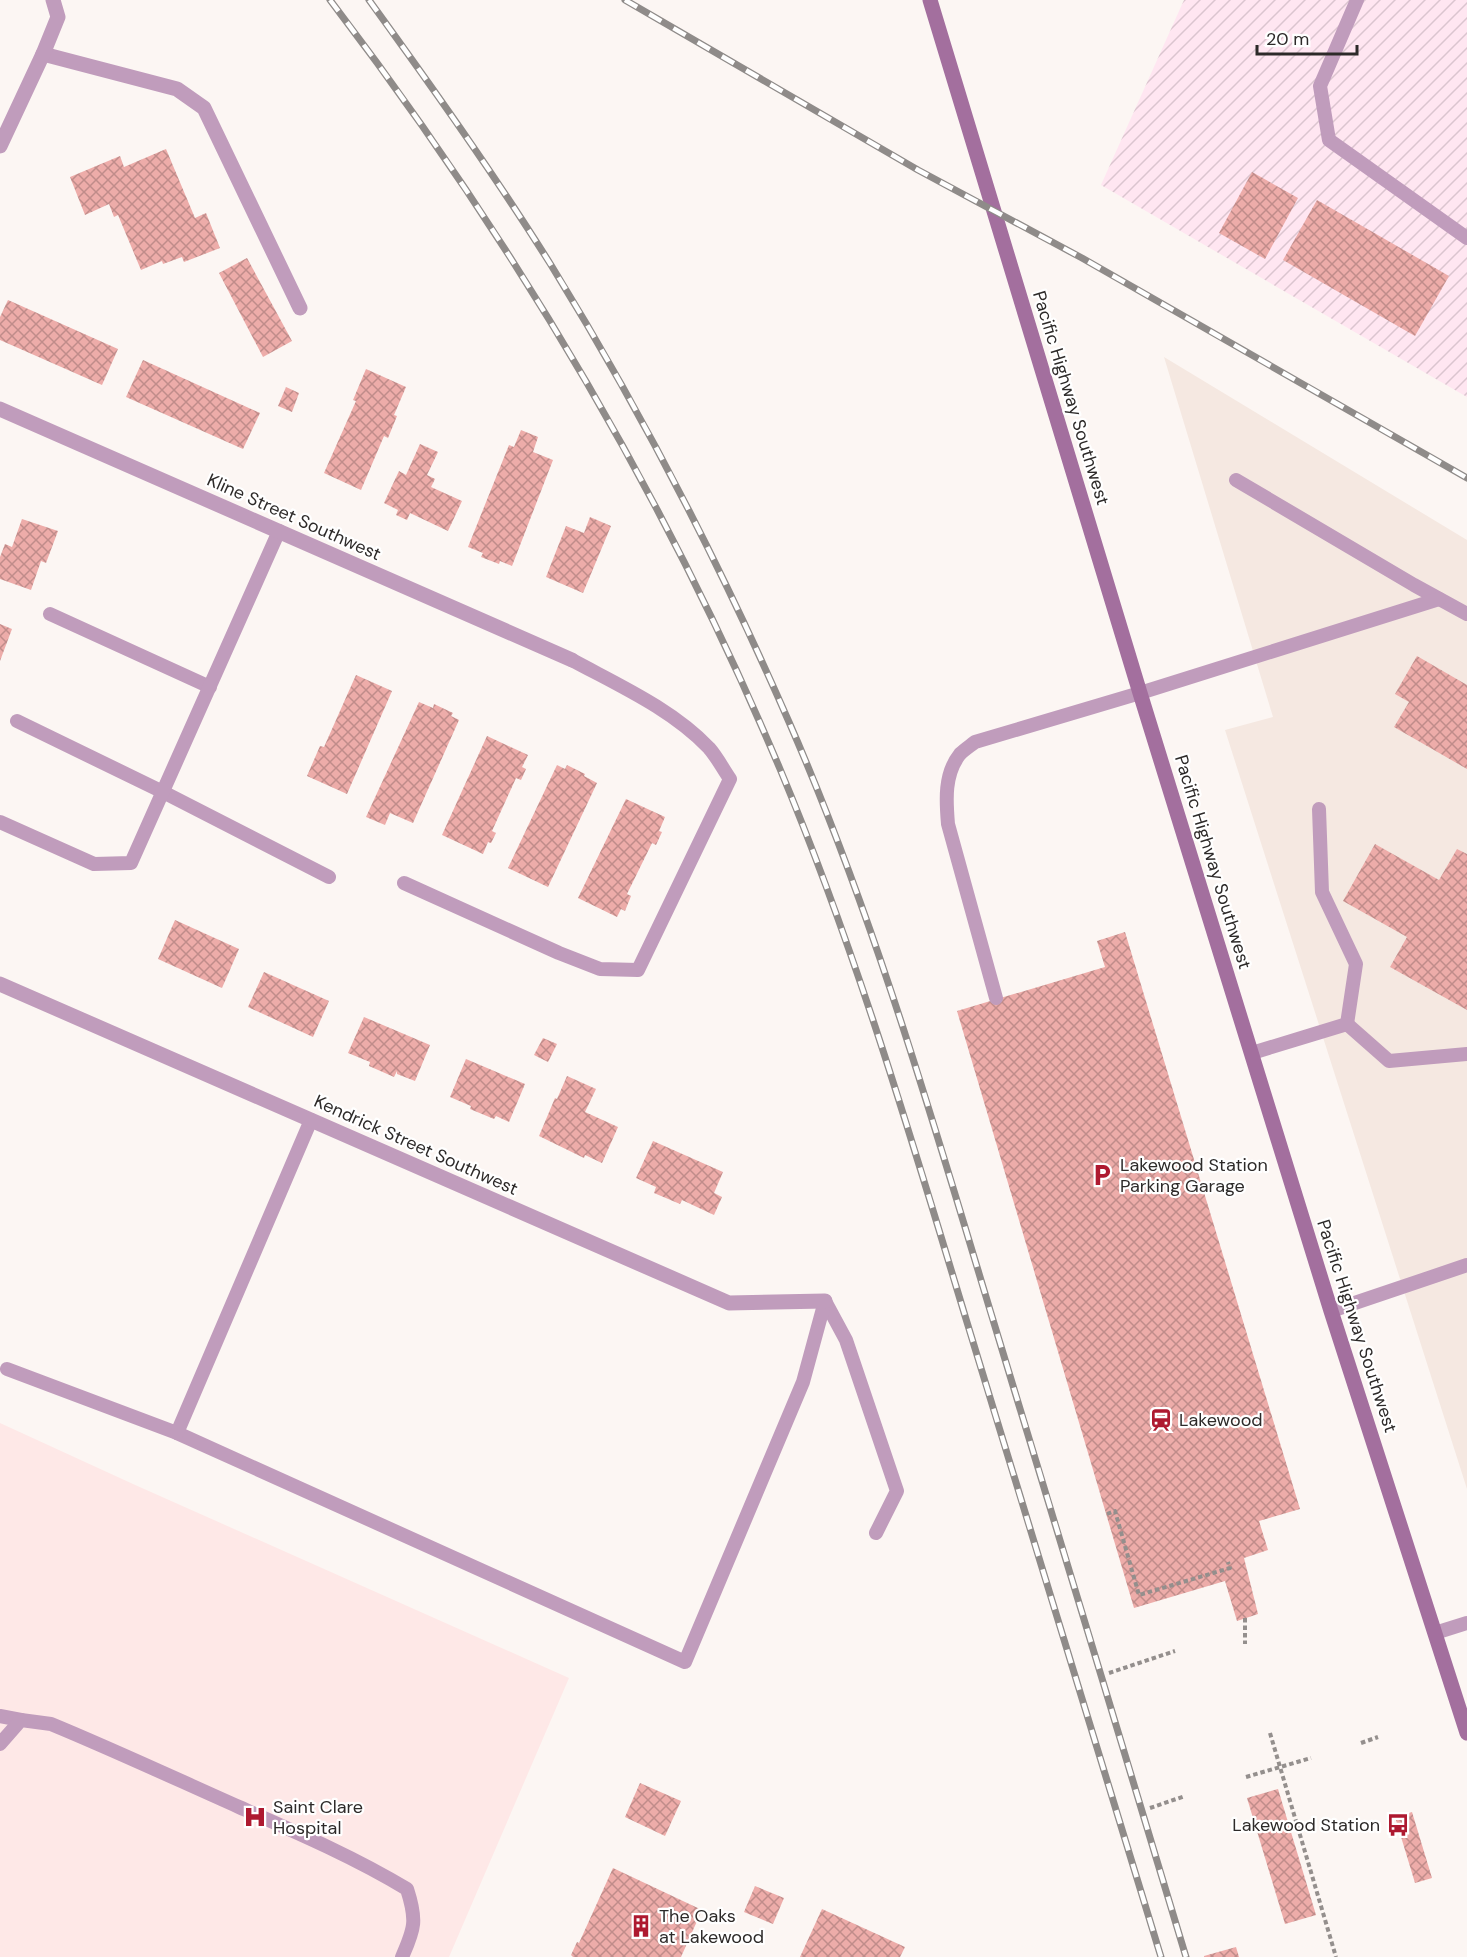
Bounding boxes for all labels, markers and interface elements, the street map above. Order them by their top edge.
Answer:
scale bar [1257,18,1358,56]
text: 20 m [1266,27,1309,51]
street label: Pacific Highway Southwest [1027,288,1115,508]
street label: Kline Street Southwest [203,468,385,566]
street label: Pacific Highway Southwest [1169,752,1257,972]
street label: Kendrick Street Southwest [310,1089,522,1201]
place label: Lakewood Station Parking Garage [1120,1153,1268,1198]
parking icon: Lakewood Station Parking Garage [1089,1162,1115,1188]
street label: Pacific Highway Southwest [1311,1216,1403,1436]
station icon: Lakewood [1148,1407,1174,1433]
place label: Lakewood [1179,1408,1263,1432]
place label: Saint Clare Hospital [273,1795,363,1840]
hospital icon: Saint Clare Hospital [242,1804,268,1830]
bus stop icon: Lakewood Station [1385,1812,1411,1838]
place label: Lakewood Station [1232,1813,1380,1837]
place label: The Oaks at Lakewood [659,1904,764,1949]
building icon: The Oaks at Lakewood [628,1913,654,1939]

